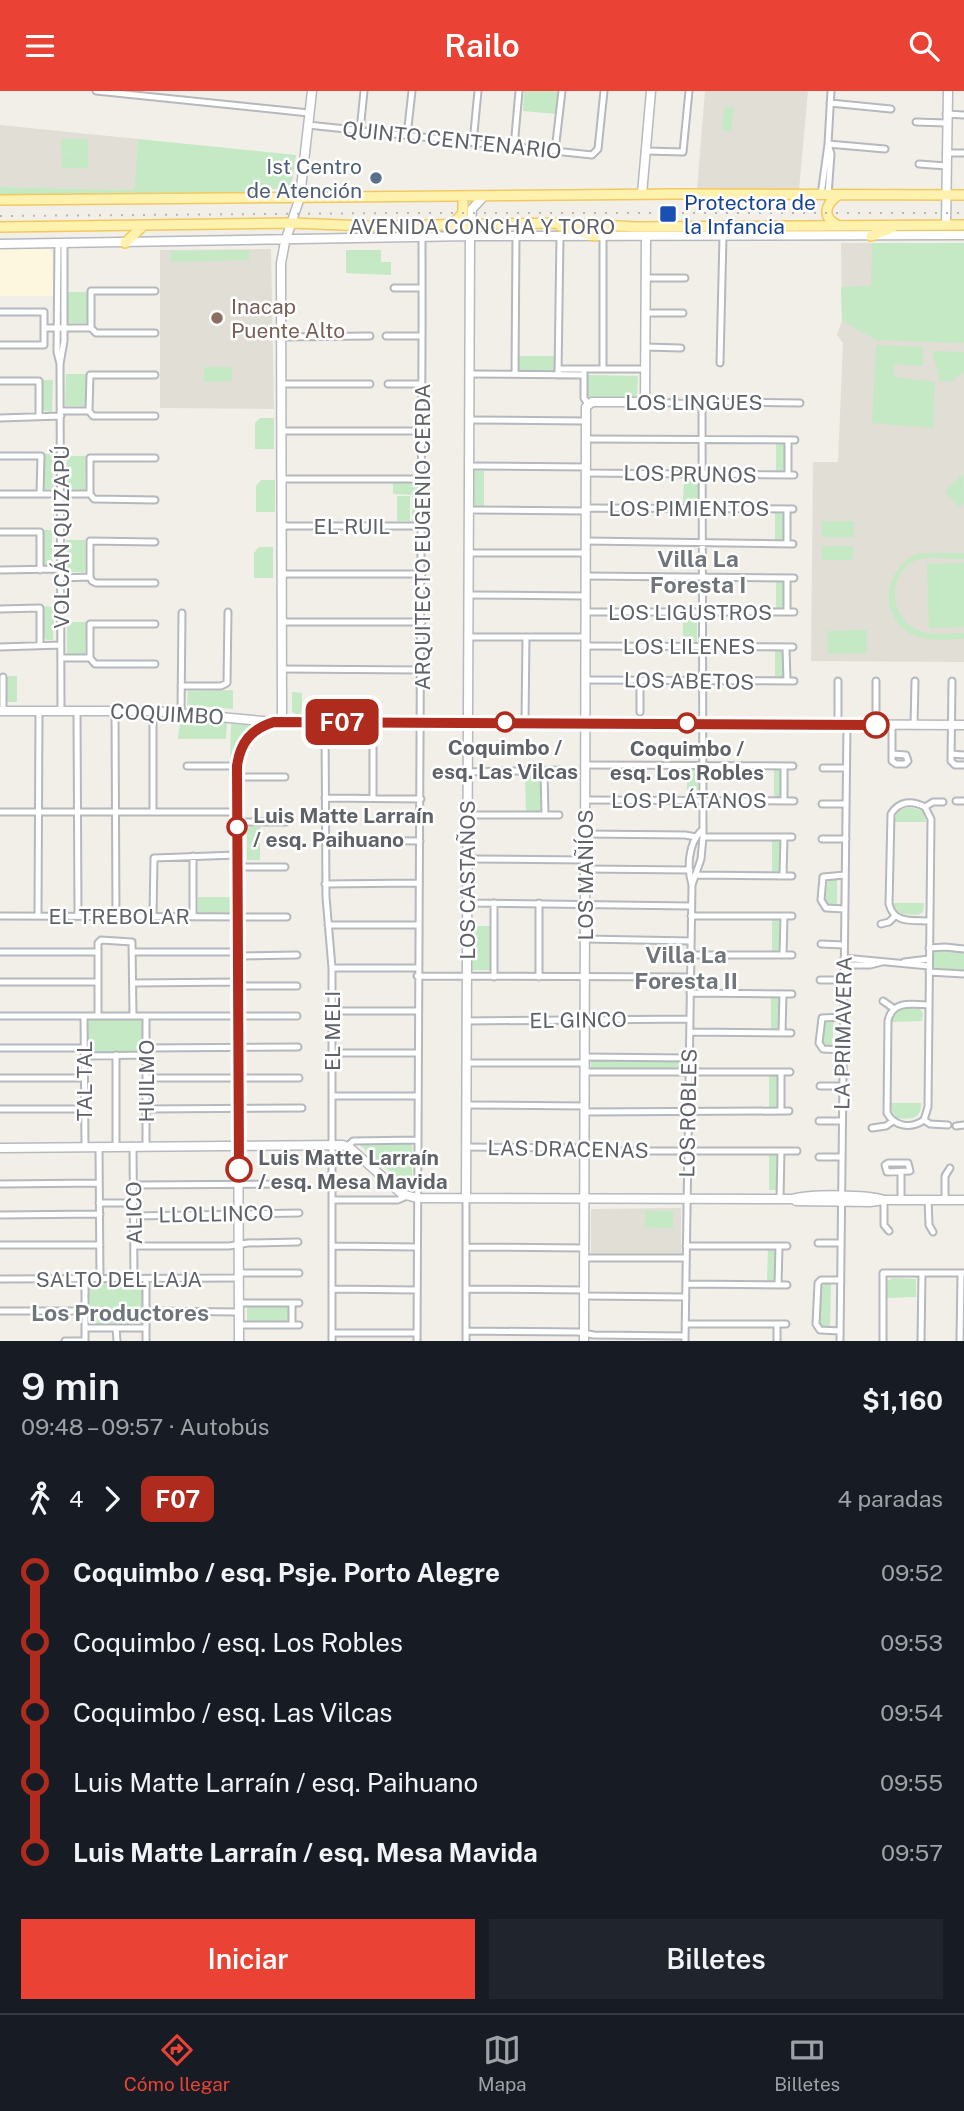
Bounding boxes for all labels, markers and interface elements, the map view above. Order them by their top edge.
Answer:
icon: menu [21,27,59,65]
text: Railo [444,27,520,64]
icon: search [905,27,943,65]
street label: QUINTO CENTENARIO [341,116,563,164]
place label: Ist Centro de Atención [246,154,362,203]
marker: Ist Centro de Atención [368,170,384,186]
place label: Protectora de la Infancia [684,190,816,239]
marker: Protectora de la Infancia [658,204,678,224]
street label: AVENIDA CONCHA Y TORO [349,214,615,239]
place label: Inacap Puente Alto [231,294,345,343]
marker: Inacap Puente Alto [209,310,225,326]
street label: ARQUITECTO EUGENIO CERDA [410,384,435,690]
street label: LOS LINGUES [625,390,763,415]
street label: VOLCÁN QUIZAPÚ [49,445,74,629]
street label: LOS PRUNOS [623,460,757,488]
street label: LOS PIMIENTOS [609,496,769,521]
street label: EL RUIL [314,514,391,539]
district label: Villa La Foresta I [650,545,746,598]
street label: LOS LIGUSTROS [608,600,772,625]
street label: LOS LILENES [623,634,755,659]
street label: LOS ABETOS [624,667,754,695]
street label: COQUIMBO [109,699,225,729]
line badge: F07 [302,699,382,745]
text: F07 [320,708,364,736]
marker: Coquimbo / esq. Las Vilcas [495,712,515,732]
unlabelled marker [863,712,889,738]
marker: Coquimbo / esq. Los Robles [677,713,697,733]
place label: Coquimbo / esq. Las Vilcas [432,735,578,784]
place label: Coquimbo / esq. Los Robles [610,736,764,785]
street label: LOS PLÁTANOS [611,788,767,813]
street label: LOS CASTAÑOS [455,800,480,960]
place label: Luis Matte Larraín / esq. Paihuano [253,803,434,852]
street label: LOS MAÑÍOS [573,810,598,940]
marker: Luis Matte Larraín / esq. Paihuano [227,817,247,837]
street label: EL TREBOLAR [48,904,190,929]
district label: Villa La Foresta II [634,941,738,994]
street label: LA PRIMAVERA [829,956,857,1110]
street label: EL MELI [320,991,345,1071]
street label: EL GINCO [529,1007,627,1033]
street label: HUILMO [134,1040,159,1122]
street label: TAL TAL [72,1041,97,1121]
street label: LOS ROBLES [674,1048,702,1178]
street label: LAS DRACENAS [487,1135,649,1163]
place label: Luis Matte Larraín / esq. Mesa Mavida [258,1145,448,1194]
marker: Luis Matte Larraín / esq. Mesa Mavida [226,1156,252,1182]
street label: ALICO [121,1181,147,1245]
street label: LLOLLINCO [158,1200,274,1228]
street label: SALTO DEL LAJA [36,1267,202,1292]
district label: Los Productores [31,1299,209,1326]
text: 9 min [21,1364,120,1409]
text: $1,160 [862,1385,943,1416]
text: 09:48 – 09:57 · Autobús [21,1413,269,1440]
icon: walk [21,1480,59,1518]
icon: forward [93,1480,131,1518]
text: 4 [69,1485,83,1512]
text: F07 [155,1485,200,1513]
text: 4 paradas [837,1485,943,1512]
text: Coquimbo / esq. Psje. Porto Alegre [73,1557,500,1588]
text: 09:52 [881,1559,943,1586]
text: Coquimbo / esq. Los Robles [73,1627,403,1658]
text: 09:53 [880,1629,943,1656]
text: Coquimbo / esq. Las Vilcas [73,1697,392,1728]
text: 09:54 [880,1699,943,1726]
text: Luis Matte Larraín / esq. Paihuano [73,1767,478,1798]
text: 09:55 [880,1769,943,1796]
text: Luis Matte Larraín / esq. Mesa Mavida [73,1837,538,1868]
text: 09:57 [881,1839,943,1866]
button: Iniciar [21,1919,475,1999]
button: Billetes [489,1919,943,1999]
tab: Cómo llegar [124,2031,230,2095]
tab: Mapa [478,2031,527,2095]
tab: Billetes [774,2031,840,2095]

